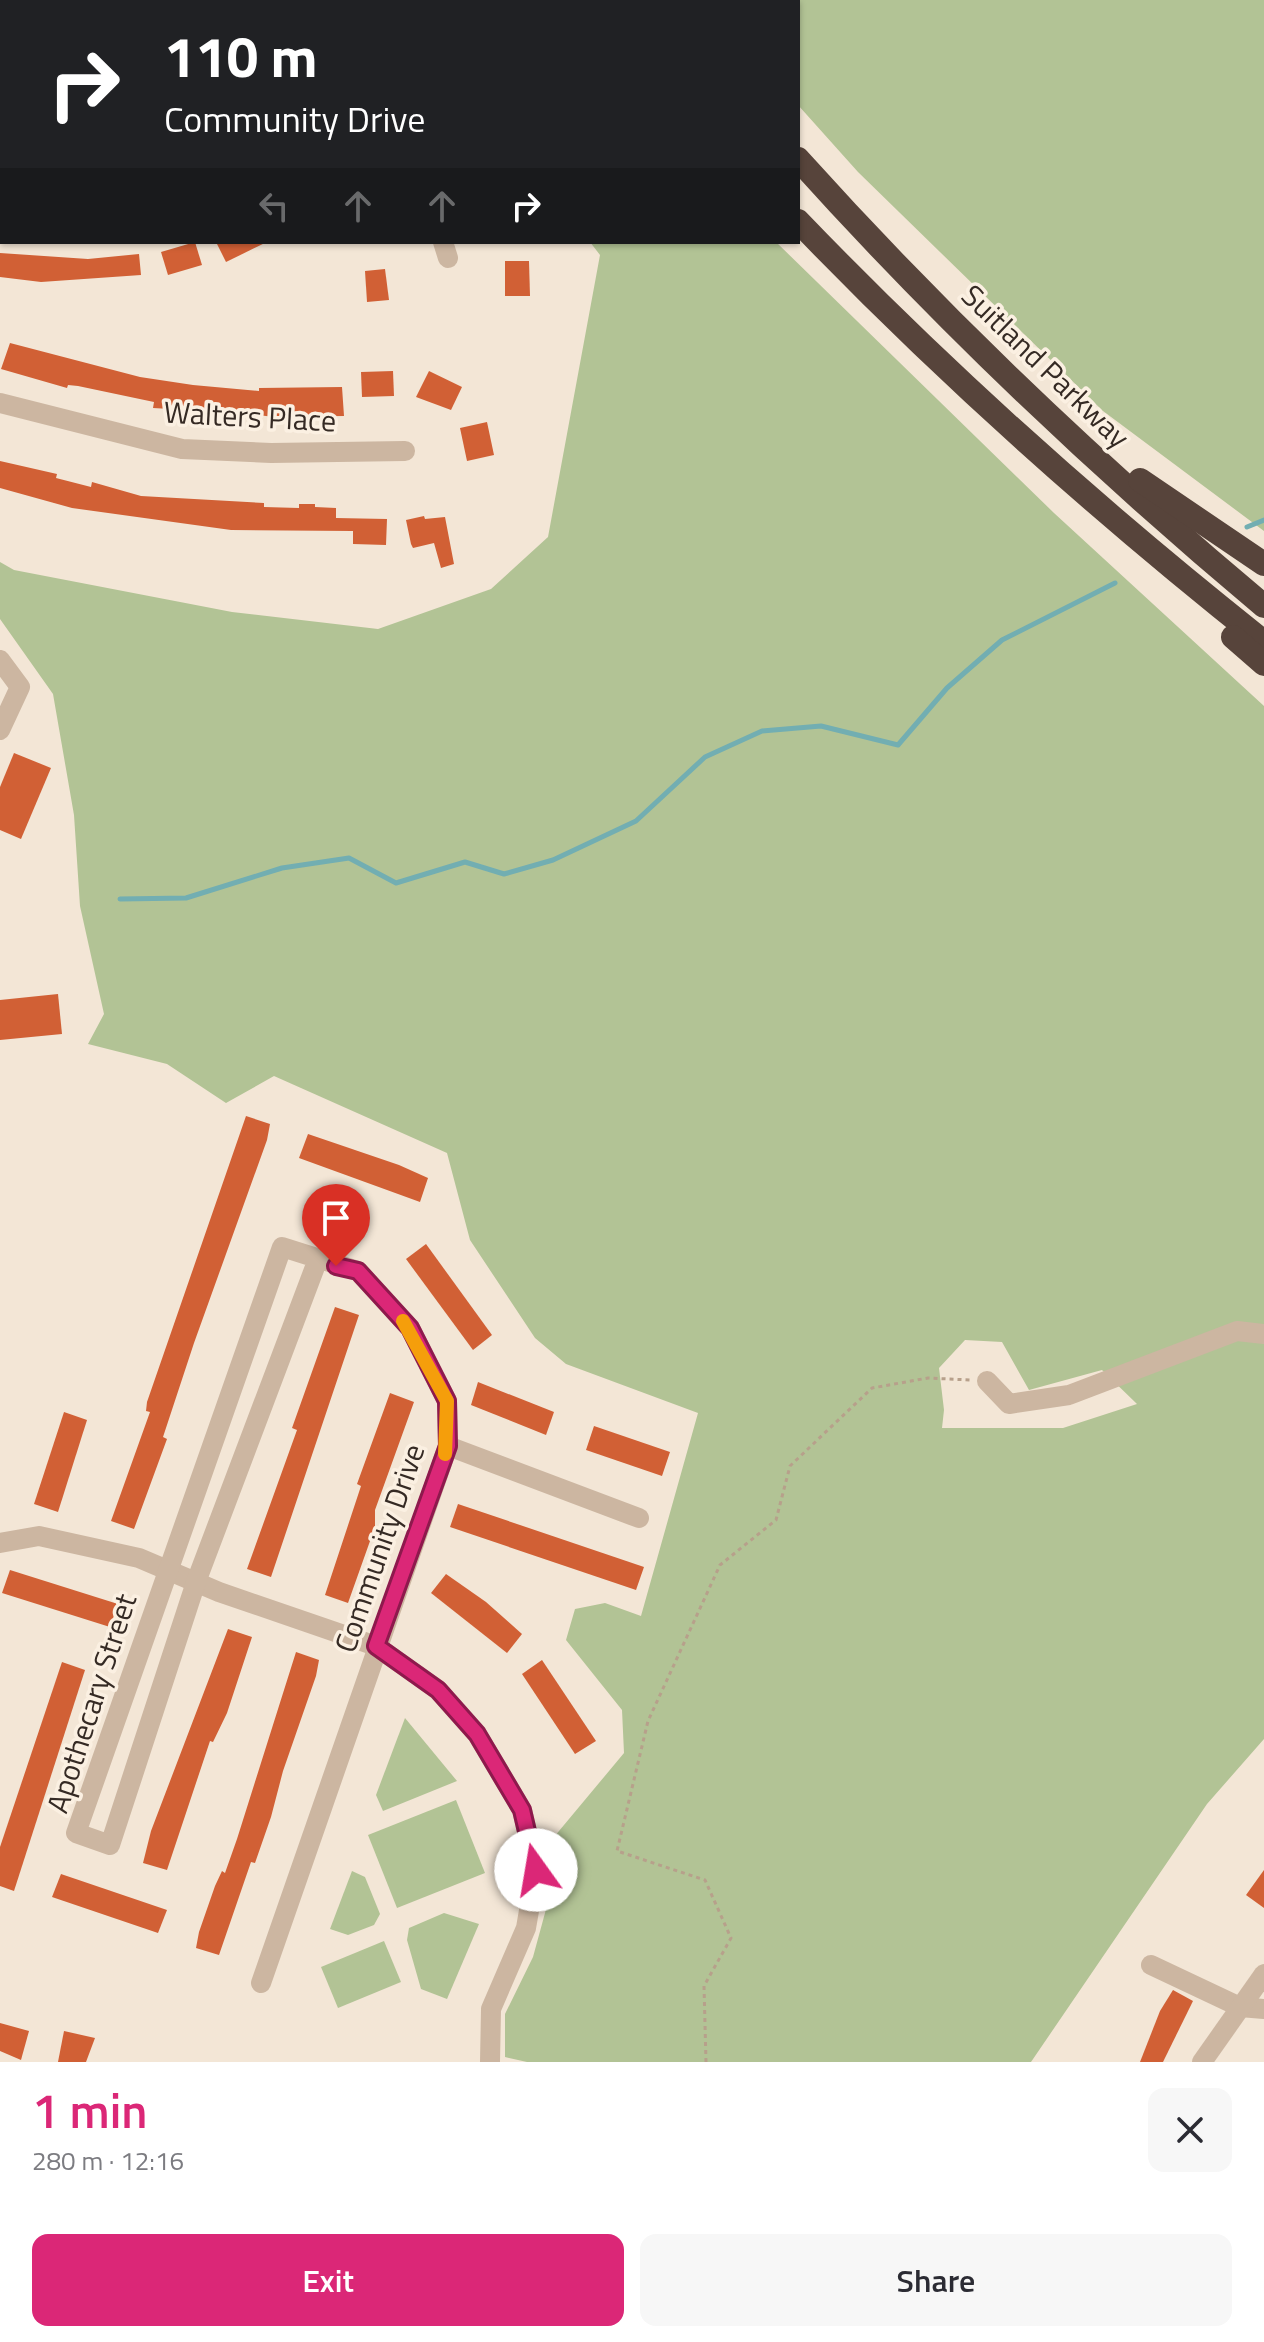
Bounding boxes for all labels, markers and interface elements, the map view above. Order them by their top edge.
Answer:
text: 110 m [164,14,317,99]
icon: right [32,32,136,136]
text: Community Drive [164,91,425,146]
icon: left [252,184,296,228]
icon: ahead [336,184,380,228]
icon: ahead [420,184,464,228]
icon: right [504,184,548,228]
street label: Suitland Parkway [951,273,1141,459]
street label: Walters Place [163,389,337,443]
pin [302,1184,370,1266]
icon: arrive [314,1196,358,1240]
street label: Community Drive [322,1438,436,1658]
street label: Apothecary Street [34,1587,148,1819]
position arrow [494,1828,578,1912]
text: 1 min [32,2074,147,2147]
button: close [1148,2088,1232,2172]
text: 280 m · 12:16 [32,2141,184,2180]
button: Exit [32,2234,624,2326]
button: Share [640,2234,1232,2326]

